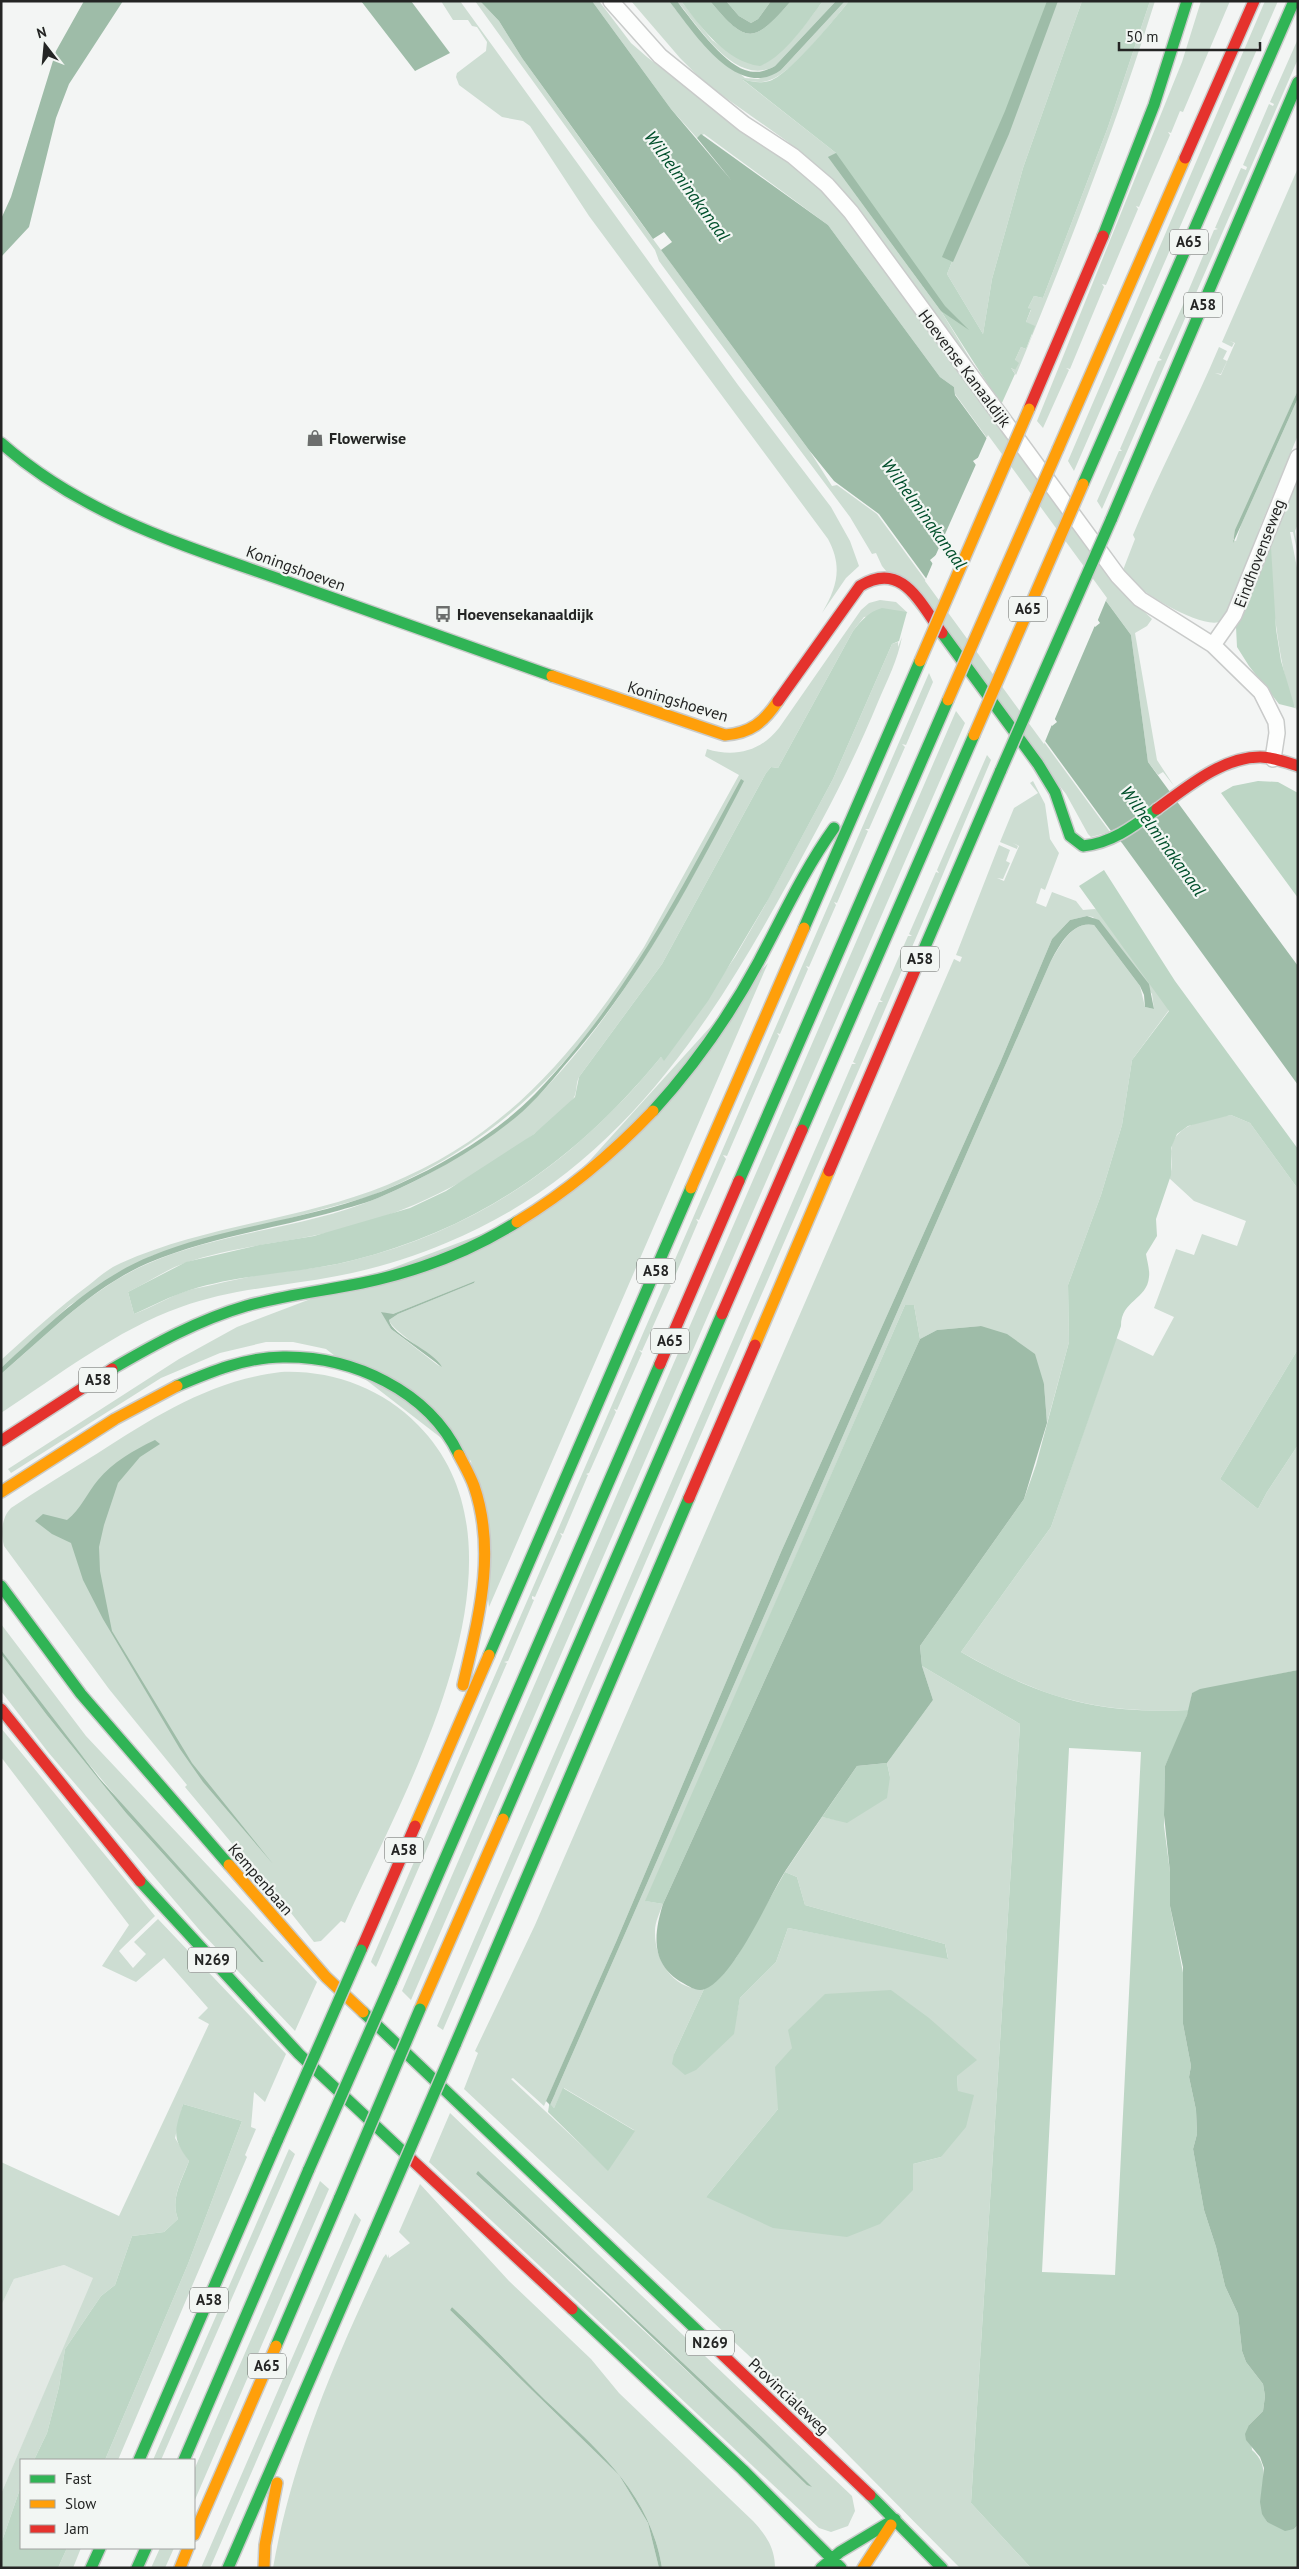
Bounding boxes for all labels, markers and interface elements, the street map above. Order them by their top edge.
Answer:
north arrow [20,20,70,70]
scale bar [1119,20,1260,52]
text: N [35,23,48,42]
text: 50 m [1126,27,1159,46]
water label: Wilhelminakanaal [640,126,735,246]
road number: A65 [1170,230,1208,254]
road number: A58 [1184,292,1222,318]
street label: Hoevense Kanaaldijk [914,305,1016,431]
shop icon: Flowerwise [305,428,325,448]
place label: Flowerwise [329,428,406,448]
water label: Wilhelminakanaal [877,454,972,574]
street label: Eindhovenseweg [1229,496,1289,610]
street label: Koningshoeven [244,541,348,595]
road number: A65 [1009,596,1047,622]
bus stop icon: Hoevensekanaaldijk [433,604,453,624]
place label: Hoevensekanaaldijk [457,604,593,624]
street label: Koningshoeven [625,676,731,726]
water label: Wilhelminakanaal [1116,781,1211,901]
road number: A58 [901,946,939,972]
road number: A58 [637,1258,675,1284]
road number: A65 [651,1328,689,1354]
road number: A58 [79,1368,117,1392]
road number: A58 [385,1838,423,1862]
street label: Kempenbaan [224,1839,298,1919]
road number: N269 [188,1948,236,1972]
road number: A58 [190,2288,228,2312]
road number: N269 [686,2330,734,2356]
road number: A65 [248,2354,286,2378]
street label: Provincialeweg [744,2354,834,2438]
legend [20,2459,195,2549]
text: Fast [65,2469,92,2488]
text: Slow [65,2494,96,2513]
text: Jam [64,2519,89,2538]

